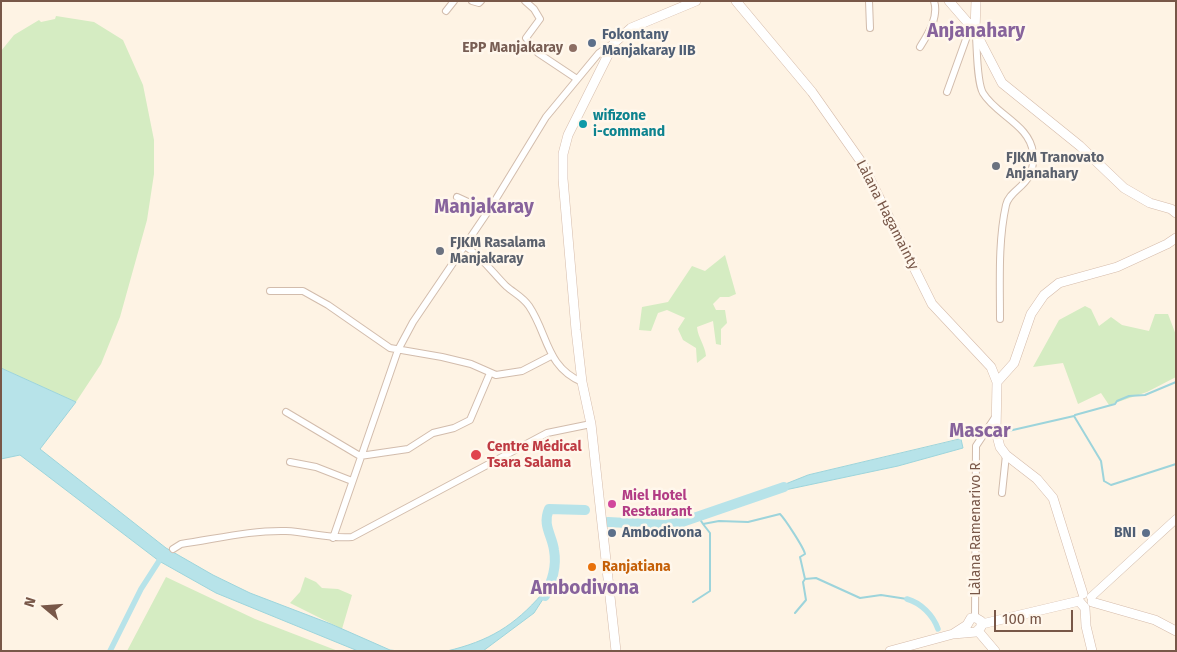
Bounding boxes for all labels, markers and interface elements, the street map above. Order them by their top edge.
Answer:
district label: Anjanahary [927,21,1025,43]
place label: Fokontany Manjakaray IIB [602,27,696,59]
marker: Fokontany Manjakaray IIB [586,37,598,49]
place label: EPP Manjakaray [462,40,563,56]
marker: EPP Manjakaray [567,42,579,54]
place label: wifizone i-command [593,108,665,140]
marker: wifizone i-command [577,118,589,130]
place label: FJKM Tranovato Anjanahary [1006,150,1104,182]
street label: Làlana Hagamainty [852,157,922,273]
marker: FJKM Tranovato Anjanahary [990,160,1002,172]
district label: Manjakaray [434,197,534,219]
place label: FJKM Rasalama Manjakaray [450,235,546,268]
marker: FJKM Rasalama Manjakaray [434,245,446,257]
district label: Mascar [949,421,1011,443]
place label: Centre Médical Tsara Salama [487,439,582,472]
marker: Centre Médical Tsara Salama [469,448,483,462]
street label: Làlana Ramenarivo R [968,462,984,596]
place label: Miel Hotel Restaurant [622,488,692,520]
marker: Miel Hotel Restaurant [606,498,618,510]
place label: Ambodivona [622,525,702,541]
place label: BNI [1114,525,1136,541]
marker: Ambodivona [606,527,618,539]
marker: BNI [1140,527,1152,539]
place label: Ranjatiana [602,559,671,575]
marker: Ranjatiana [586,561,598,573]
district label: Ambodivona [531,578,639,600]
north arrow [20,582,70,632]
text: N [21,595,40,609]
scale bar [997,600,1076,632]
text: 100 m [1002,610,1042,628]

